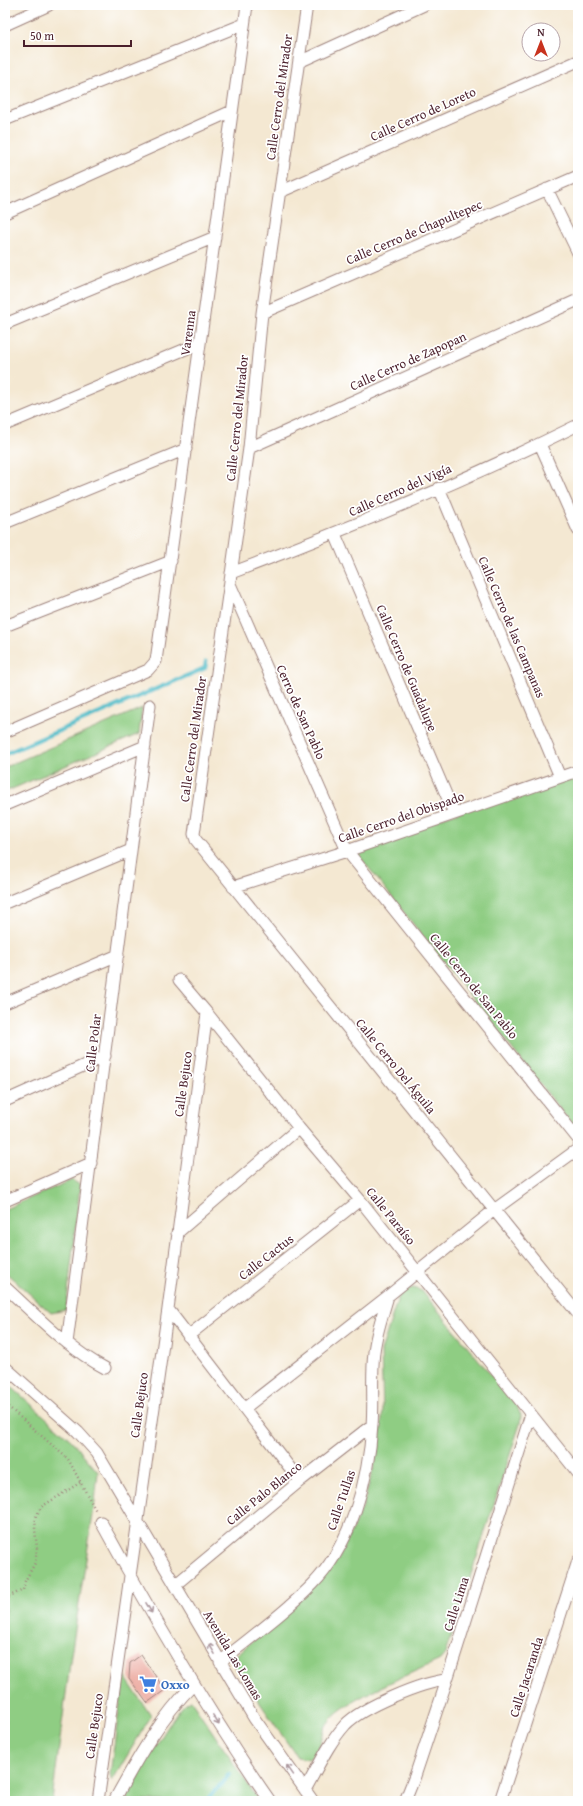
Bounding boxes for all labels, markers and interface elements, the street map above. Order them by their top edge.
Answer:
scale bar [24,22,131,48]
north arrow [521,22,561,62]
text: N [537,24,545,40]
text: 50 m [30,27,54,44]
street label: Calle Cerro del Mirador [261,32,297,161]
street label: Calle Cerro de Loreto [367,82,479,146]
street label: Calle Cerro de Chapultepec [343,195,485,269]
street label: Varenna [175,308,201,357]
street label: Calle Cerro de Zapopan [347,326,470,395]
street label: Calle Cerro del Mirador [221,353,253,482]
street label: Calle Cerro del Vigía [346,458,455,521]
street label: Calle Cerro de las Campanas [474,553,550,701]
street label: Calle Cerro de Guadalupe [372,602,442,734]
street label: Cerro de San Pablo [272,662,331,763]
street label: Calle Cerro del Mirador [175,674,211,803]
street label: Calle Cerro del Obispado [335,786,467,848]
street label: Calle Cerro de San Pablo [425,929,523,1043]
street label: Calle Polar [80,1012,106,1073]
street label: Calle Cerro Del Águila [351,1014,441,1118]
street label: Calle Bejuco [169,1050,197,1118]
street label: Calle Paraíso [362,1183,420,1249]
street label: Calle Cactus [234,1229,298,1285]
street label: Calle Bejuco [125,1371,153,1439]
street label: Calle Palo Blanco [222,1456,306,1530]
street label: Calle Tullas [322,1467,360,1533]
street label: Calle Lima [438,1574,474,1634]
one-way arrow [146,1602,154,1614]
street label: Avenida Las Lomas [199,1606,267,1704]
street label: Calle Jacaranda [504,1634,548,1720]
one-way arrow [208,1643,216,1655]
supermarket icon: Oxxo [138,1674,158,1694]
place label: Oxxo [161,1675,190,1694]
street label: Calle Bejuco [80,1692,108,1760]
one-way arrow [212,1714,220,1725]
one-way arrow [286,1764,294,1775]

